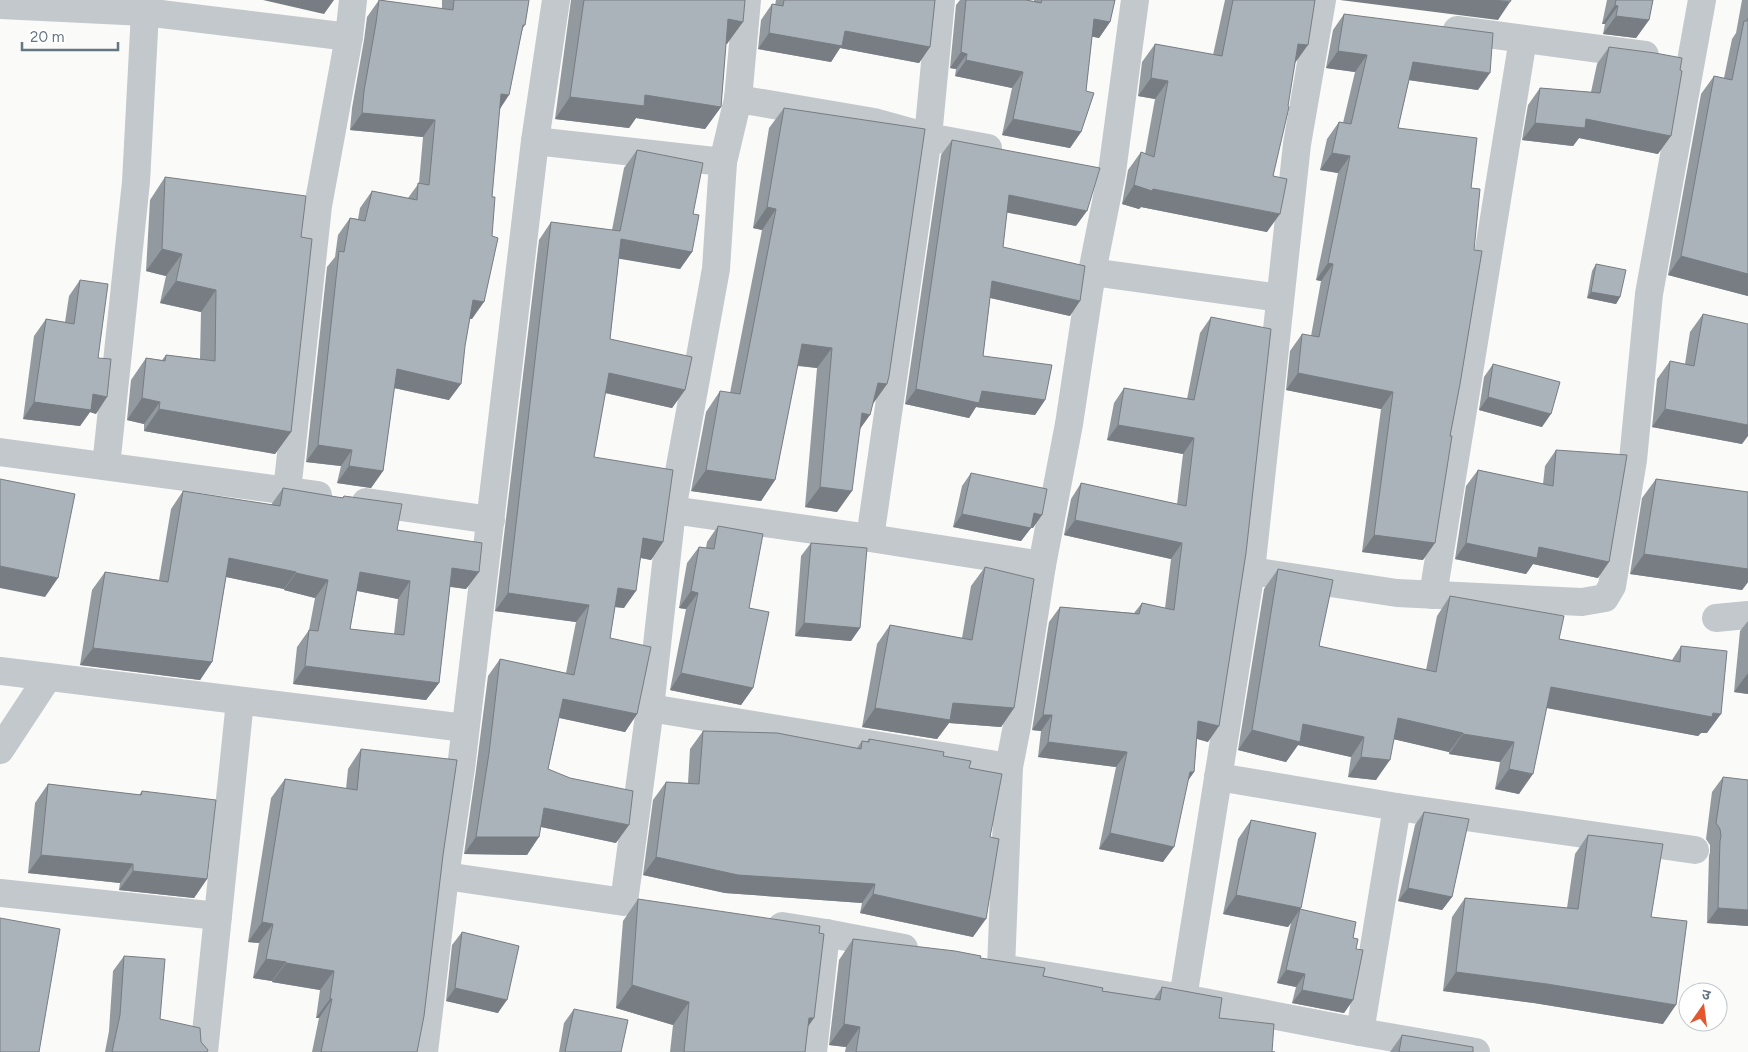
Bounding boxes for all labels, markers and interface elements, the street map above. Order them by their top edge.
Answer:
scale bar [22,20,119,52]
text: 20 m [30,28,64,46]
north arrow [1678,982,1728,1032]
text: उ [1700,986,1713,1004]

